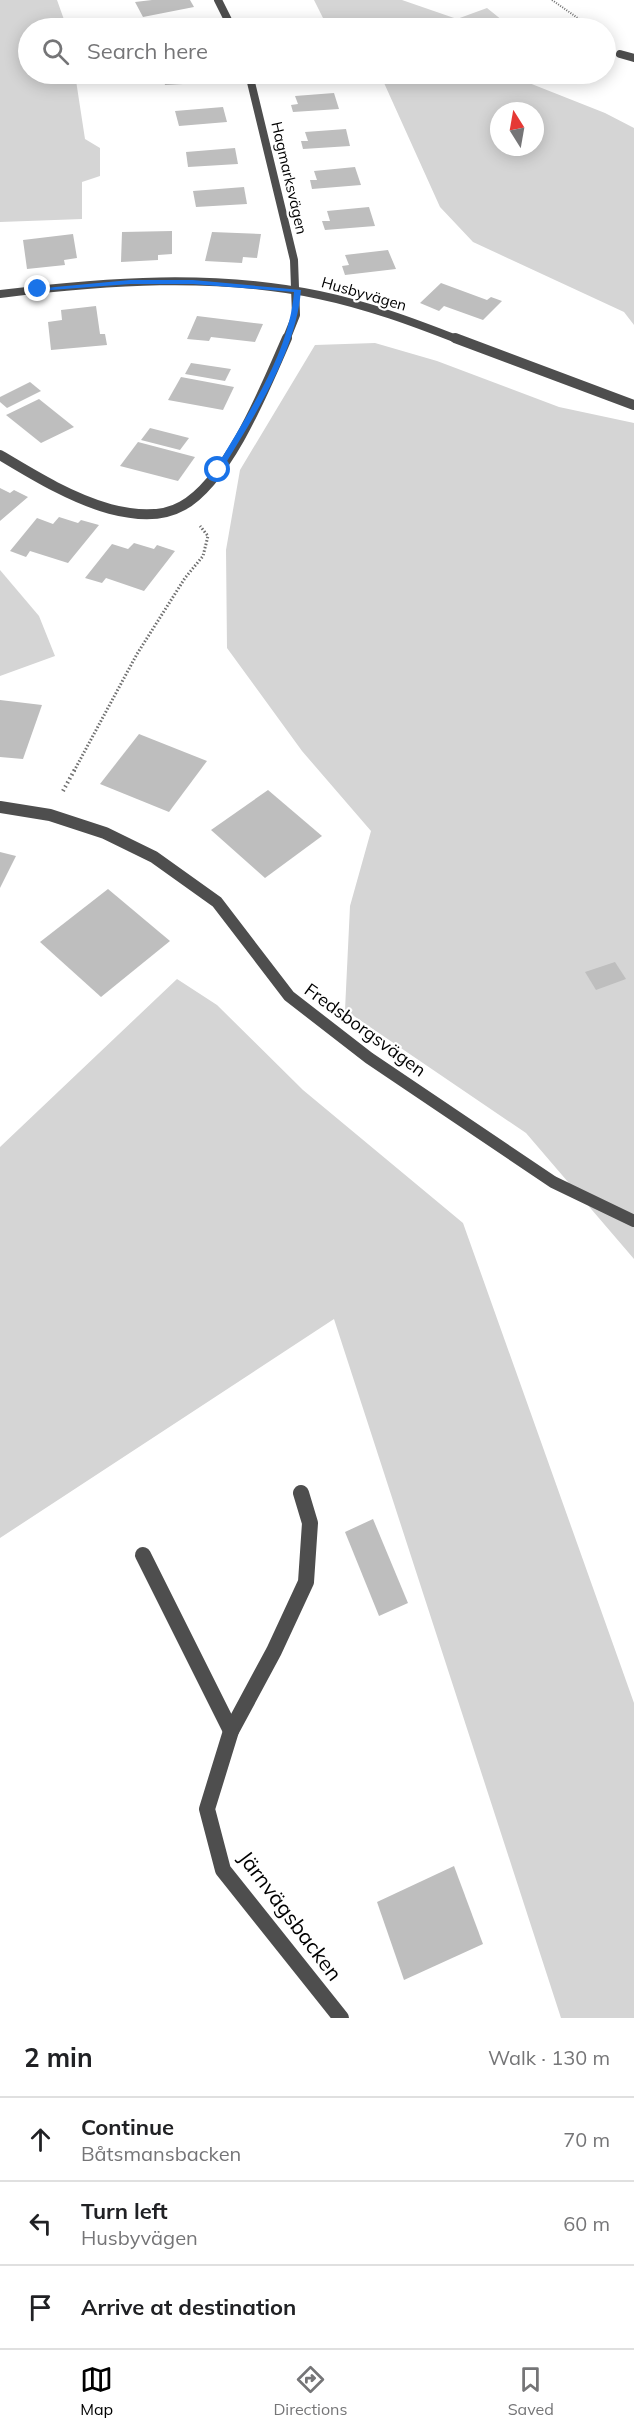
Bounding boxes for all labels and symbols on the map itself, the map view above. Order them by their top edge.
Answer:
north arrow [490,102,544,156]
street label: Hagmarksvägen [267,120,312,236]
street label: Husbyvägen [319,272,409,315]
route end [24,275,50,301]
route start [204,456,230,482]
street label: Fredsborgsvägen [300,978,431,1081]
street label: Järnvägsbacken [233,1845,348,1986]

